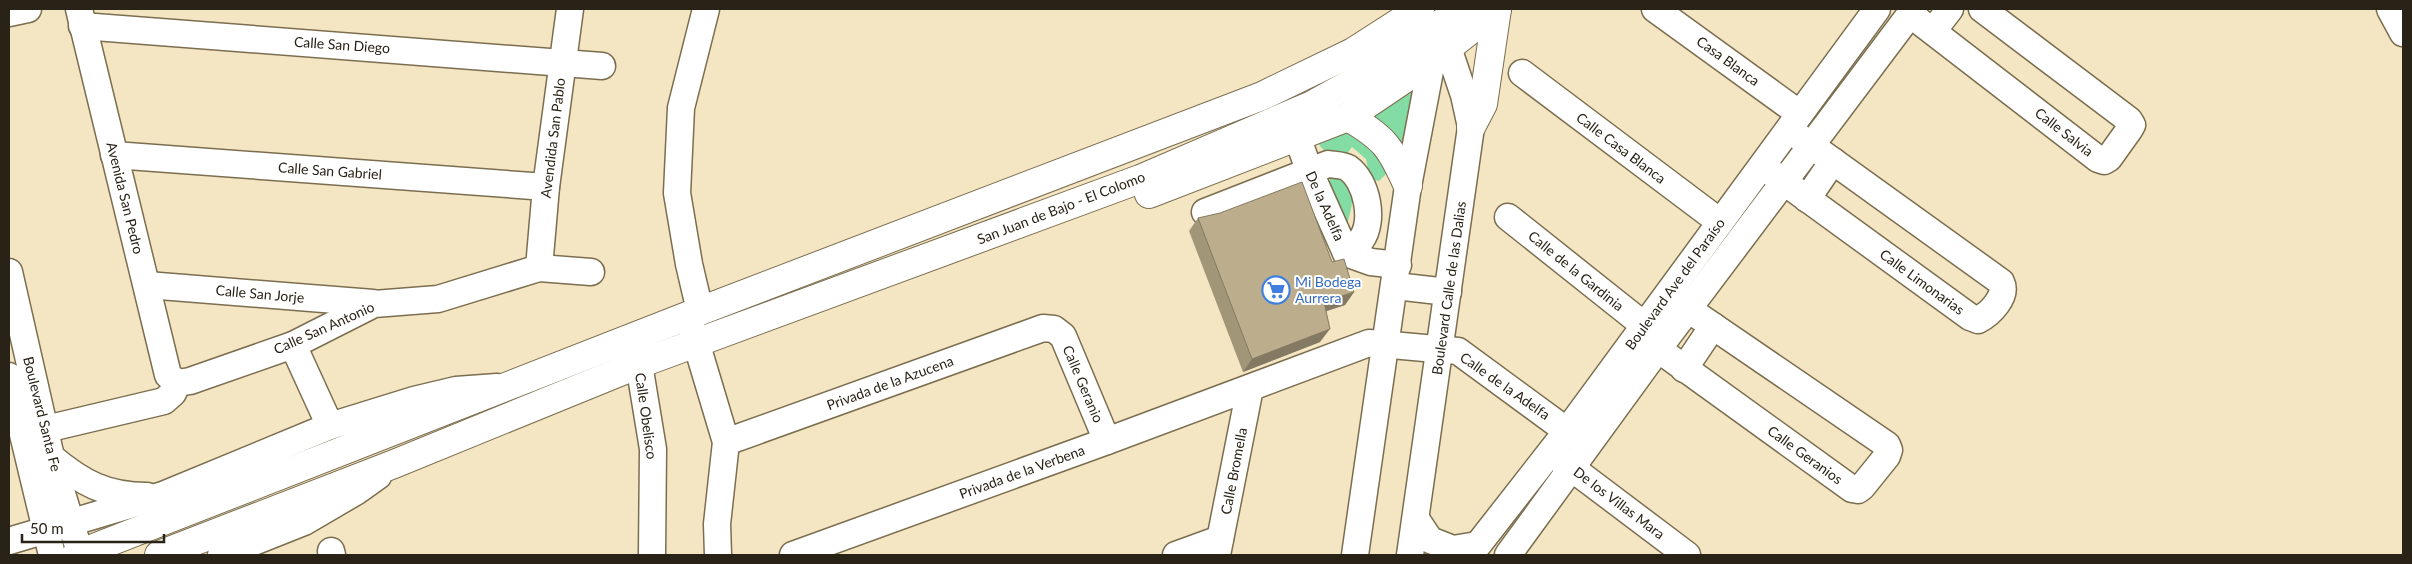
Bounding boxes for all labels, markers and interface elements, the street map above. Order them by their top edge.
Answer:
street label: Casa Blanca [1694,32,1763,89]
street label: Calle San Diego [293,33,391,56]
street label: Avendida San Pablo [537,77,568,199]
street label: Calle Salvia [2032,104,2097,160]
street label: Calle Casa Blanca [1573,108,1669,187]
street label: Avenida San Pedro [103,140,148,256]
street label: Calle San Gabriel [278,158,382,183]
street label: San Juan de Bajo - El Colomo [974,168,1147,247]
street label: De la Adelfa [1303,168,1348,243]
street label: Boulevard Calle de las Dalias [1428,200,1469,376]
street label: Boulevard Ave del Paraíso [1621,215,1728,353]
street label: Calle de la Gardinia [1525,227,1627,314]
street label: Calle Limonarias [1877,245,1968,318]
place label: Mi Bodega Aurrera [1295,273,1361,306]
supermarket icon: Mi Bodega Aurrera [1261,275,1291,305]
street label: Calle San Jorje [215,281,305,306]
street label: Calle San Antonio [271,298,377,357]
street label: Calle Geranio [1060,343,1107,425]
street label: Calle de la Adelfa [1457,348,1554,423]
street label: Privada de la Azucena [824,352,956,413]
street label: Boulevard Santa Fe [20,355,65,473]
street label: Calle Obelisco [632,371,661,460]
street label: Calle Geranios [1764,422,1846,487]
street label: Calle Bromella [1217,426,1250,516]
street label: Privada de la Verbena [957,441,1087,502]
street label: De los Villas Mara [1570,463,1668,542]
scale bar [22,512,165,544]
text: 50 m [30,519,64,537]

